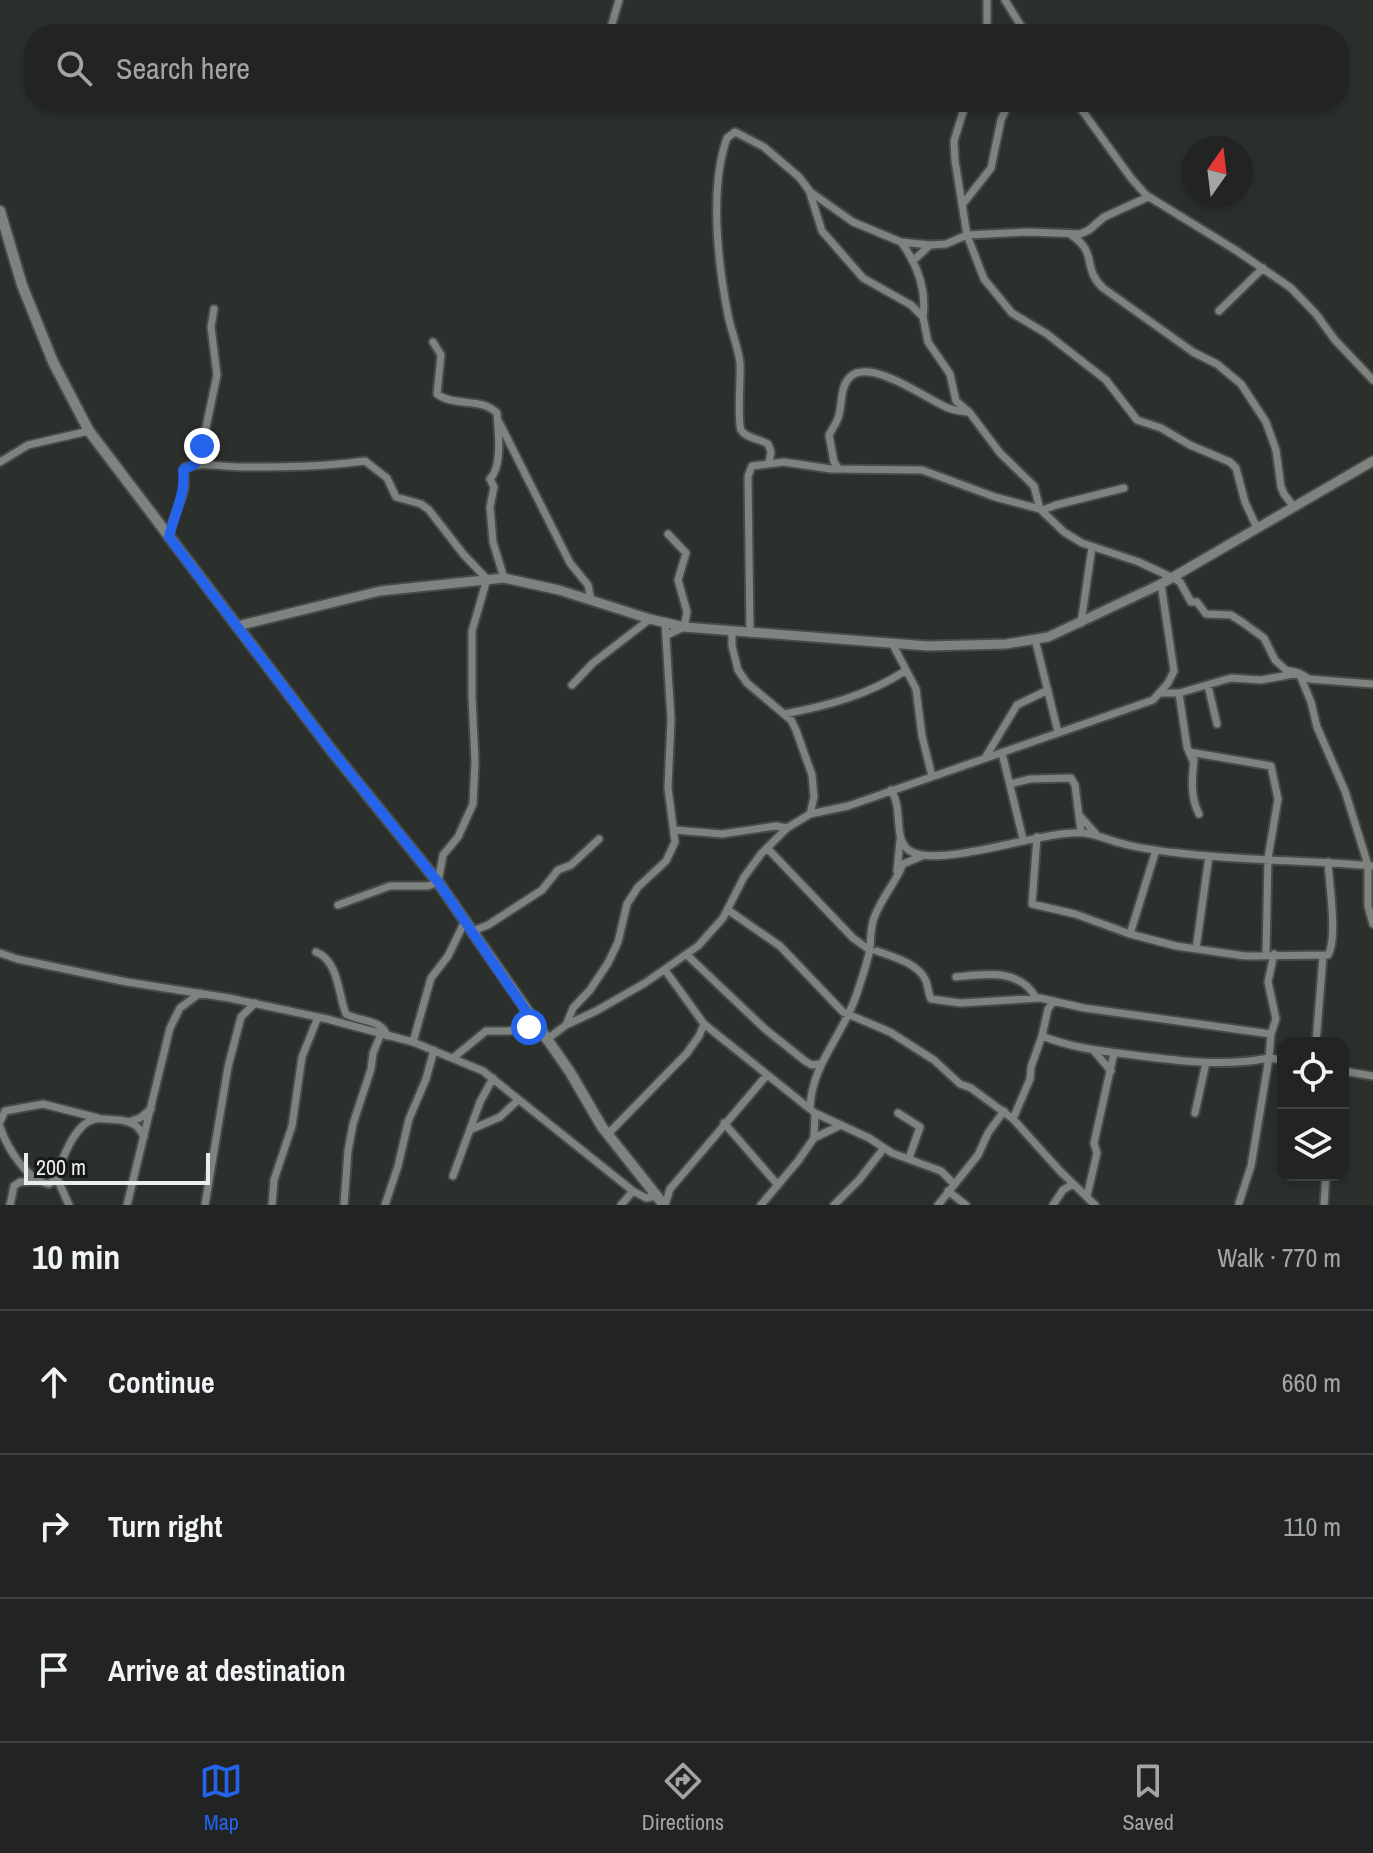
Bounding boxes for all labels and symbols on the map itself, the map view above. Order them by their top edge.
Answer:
north arrow [1181,136,1253,208]
route end [184,428,220,464]
route start [511,1009,547,1045]
scale bar [24,1149,210,1185]

